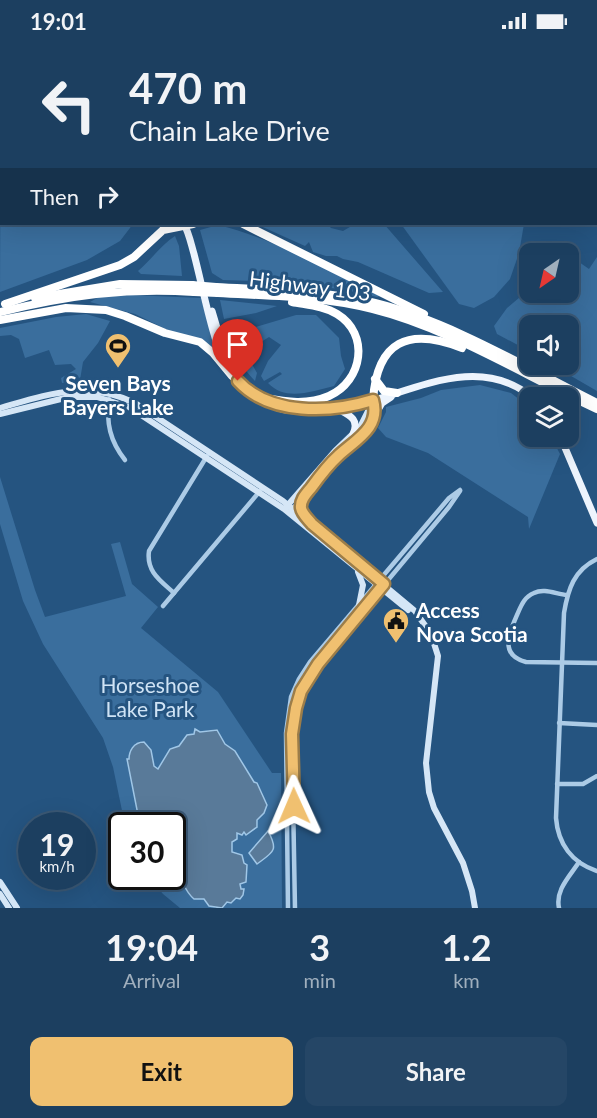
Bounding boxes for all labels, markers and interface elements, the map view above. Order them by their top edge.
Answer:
text: 19:01 [30,8,87,35]
text: 470 m [129,63,247,113]
icon: left [30,66,108,144]
text: Chain Lake Drive [129,114,330,147]
icon: right [91,180,124,213]
text: Then [30,183,79,210]
north arrow [519,243,579,303]
map controls [519,243,579,447]
street label: Highway 103 [248,265,372,305]
button: sound [519,315,579,375]
pin [212,319,263,381]
icon: arrive [221,328,254,361]
sports icon: Seven Bays Bayers Lake [103,331,133,369]
place label: Seven Bays Bayers Lake [62,370,174,419]
button: layers [519,387,579,447]
place label: Access Nova Scotia [415,597,528,646]
public building icon: Access Nova Scotia [381,606,411,644]
park label: Horseshoe Lake Park [100,672,200,721]
position arrow [262,774,326,838]
speed limit sign: 30 [108,812,186,890]
text: 19 [40,826,74,862]
text: km/h [39,857,75,875]
text: 19:04 [105,925,198,969]
text: 3 [309,925,330,969]
text: 1.2 [441,925,492,969]
text: Arrival [123,968,181,992]
text: min [304,968,336,992]
text: km [453,968,480,992]
button: Exit [30,1037,293,1106]
button: Share [305,1037,567,1106]

